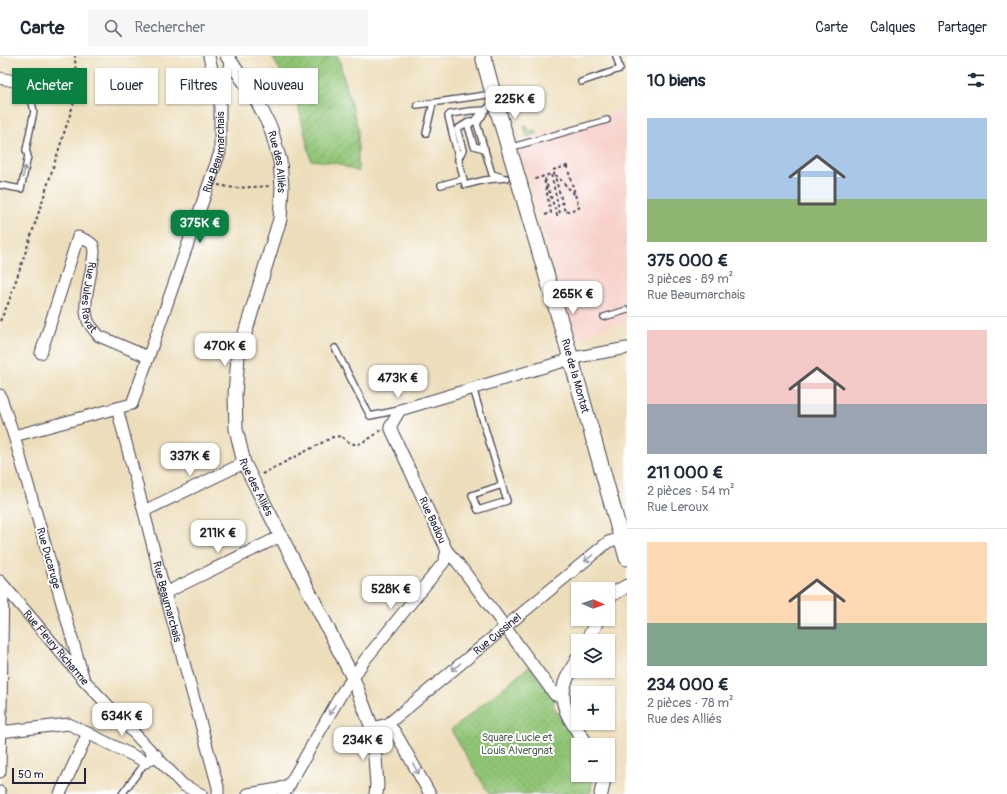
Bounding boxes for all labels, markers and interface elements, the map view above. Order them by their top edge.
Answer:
search box [88,10,368,46]
text: Carte [20,16,64,40]
icon: search [102,17,124,39]
text: Rechercher [134,18,205,37]
text: Carte [815,19,848,36]
text: Calques [870,19,915,36]
text: Partager [937,19,987,36]
chip: Acheter [12,68,87,104]
chip: Louer [95,68,158,104]
chip: Filtres [166,68,231,104]
chip: Nouveau [239,68,318,104]
icon: filters [965,69,987,91]
text: 10 biens [647,70,705,91]
pin: 225K € [482,86,548,120]
text: 225K € [495,91,535,107]
street label: Rue Beaumarchais [200,111,227,195]
street label: Rue des Alliés [265,129,288,193]
icon: home [781,144,853,216]
one-way arrow [21,166,29,179]
pin: 375K € [167,210,233,244]
text: 375K € [180,215,220,231]
text: 375 000 € [647,250,728,271]
street label: Rue Jules Ravat [79,261,100,336]
text: 3 pièces · 89 m² [647,271,733,287]
pin: 265K € [540,281,606,315]
text: 265K € [552,286,594,302]
text: Rue Beaumarchais [647,287,745,303]
pin: 470K € [192,333,258,367]
street label: Rue de la Montat [559,337,592,415]
text: 470K € [204,338,246,354]
icon: home [781,356,853,428]
pin: 473K € [365,365,431,399]
text: 473K € [378,370,418,386]
pin: 337K € [157,443,223,477]
text: 337K € [170,448,210,464]
street label: Rue des Alliés [236,457,276,518]
text: 211 000 € [647,462,723,483]
text: 2 pièces · 54 m² [647,483,735,499]
street label: Rue Badiou [416,495,449,546]
text: Rue Leroux [647,499,708,515]
pin: 211K € [185,520,251,554]
text: 211K € [200,525,236,541]
street label: Rue Ducaruge [34,526,64,591]
one-way arrow [584,553,594,562]
street label: Rue Beaumarchais [150,560,184,644]
icon: home [781,568,853,640]
pin: 528K € [358,576,424,610]
text: 528K € [371,581,411,597]
north arrow [571,582,615,626]
map controls [571,582,615,782]
street label: Rue Fleury Richarme [20,607,92,688]
street label: Rue Cussinel [471,611,524,658]
button: layers [571,634,615,678]
one-way arrow [451,662,462,671]
text: 234 000 € [647,674,729,695]
button: + [571,686,615,730]
text: 2 pièces · 78 m² [647,695,733,711]
pin: 634K € [89,703,155,737]
one-way arrow [327,704,335,716]
text: 634K € [101,708,143,724]
text: Rue des Alliés [647,711,722,727]
pin: 234K € [330,727,396,761]
park label: Square Lucie et Louis Alvergnat [481,731,554,757]
text: 234K € [343,732,383,748]
button: − [571,738,615,782]
one-way arrow [412,763,420,775]
scale bar [12,766,86,785]
text: 50 m [18,768,44,781]

